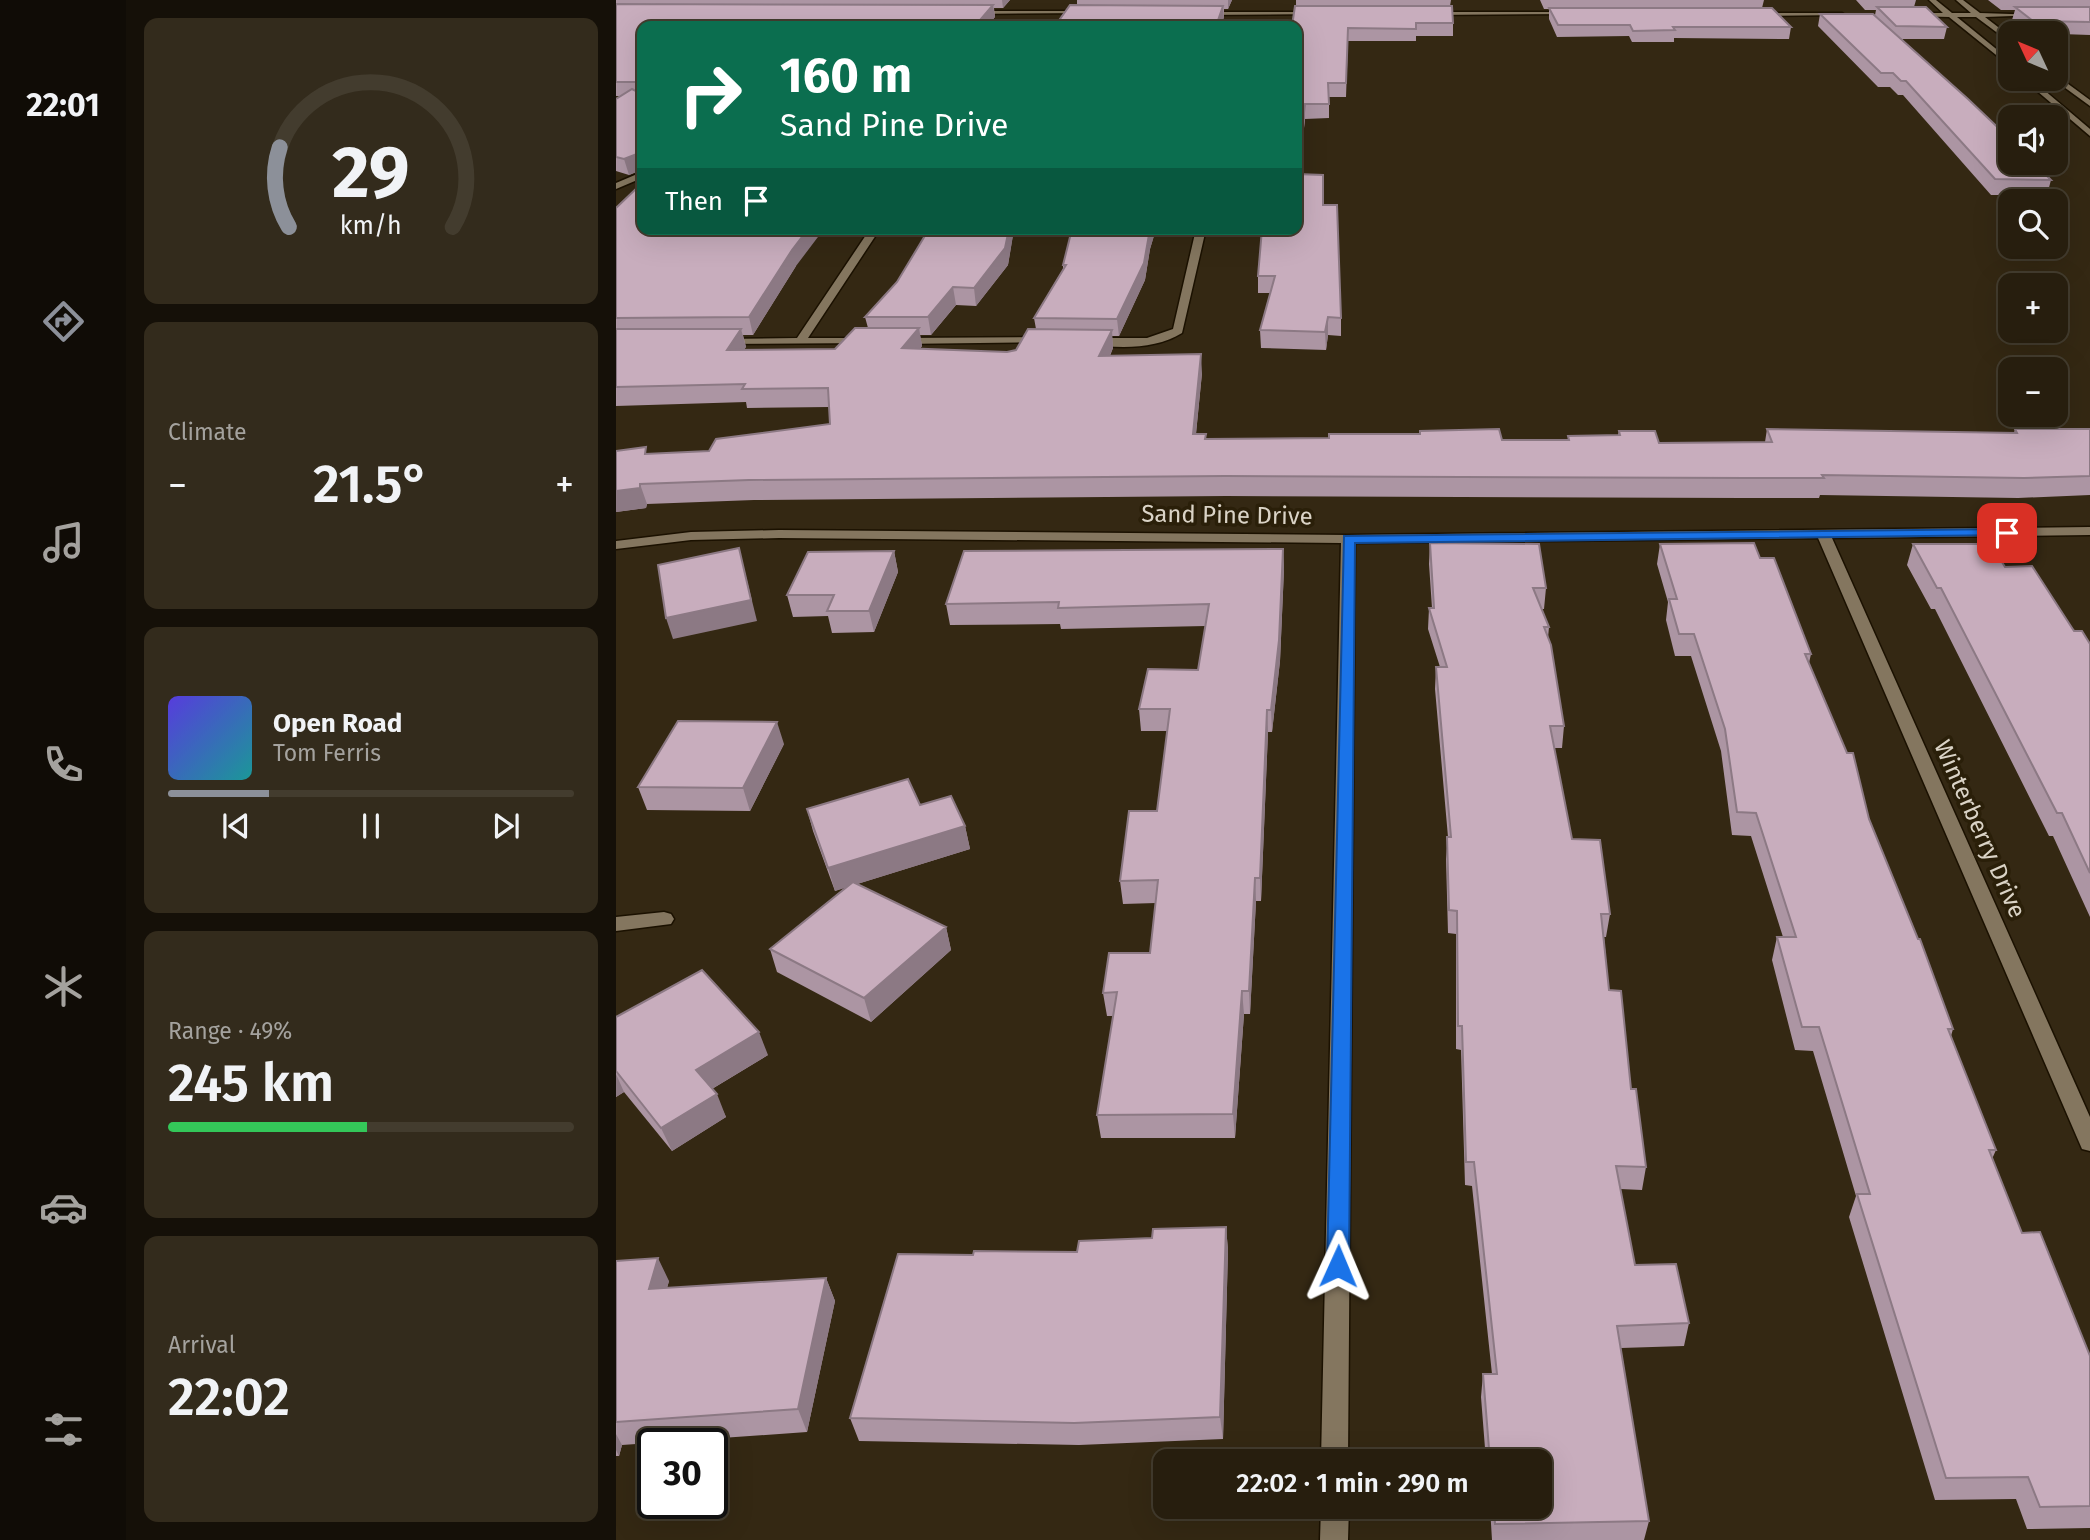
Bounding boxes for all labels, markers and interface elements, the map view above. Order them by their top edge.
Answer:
north arrow [1998,21,2068,91]
map controls [1998,21,2068,427]
text: 160 m [780,46,912,105]
icon: right [665,49,756,140]
text: 22:01 [26,86,100,124]
button: sound [1998,105,2068,175]
text: Sand Pine Drive [780,106,1009,144]
text: 29 [332,130,410,217]
icon: arrive [737,182,775,220]
text: Then [665,186,723,217]
button: search [1998,189,2068,259]
text: km/h [340,211,402,241]
button: + [1998,273,2068,343]
icon: directions [39,297,88,346]
button: − [1998,357,2068,427]
text: Climate [168,418,247,446]
text: 21.5° [313,453,429,516]
text: − [168,462,187,508]
text: + [555,462,574,508]
street label: Sand Pine Drive [1141,500,1313,530]
pin [1977,503,2037,563]
icon: arrive [1988,514,2026,552]
icon: music [39,518,88,567]
text: Open Road [273,708,402,739]
street label: Winterberry Drive [1928,736,2032,922]
text: Tom Ferris [273,739,381,767]
icon: phone [39,740,88,789]
icon: previous [217,807,255,845]
icon: pause [352,807,390,845]
icon: next [487,807,525,845]
icon: climate [39,962,88,1011]
text: Range · 49% [168,1017,292,1045]
text: 245 km [168,1052,334,1115]
icon: car [39,1183,88,1232]
position arrow [1301,1229,1375,1303]
text: Arrival [168,1331,235,1359]
text: 22:02 [168,1366,290,1429]
icon: filters [39,1405,88,1454]
speed limit sign: 30 [637,1428,728,1519]
text: 22:02 · 1 min · 290 m [1236,1468,1469,1499]

